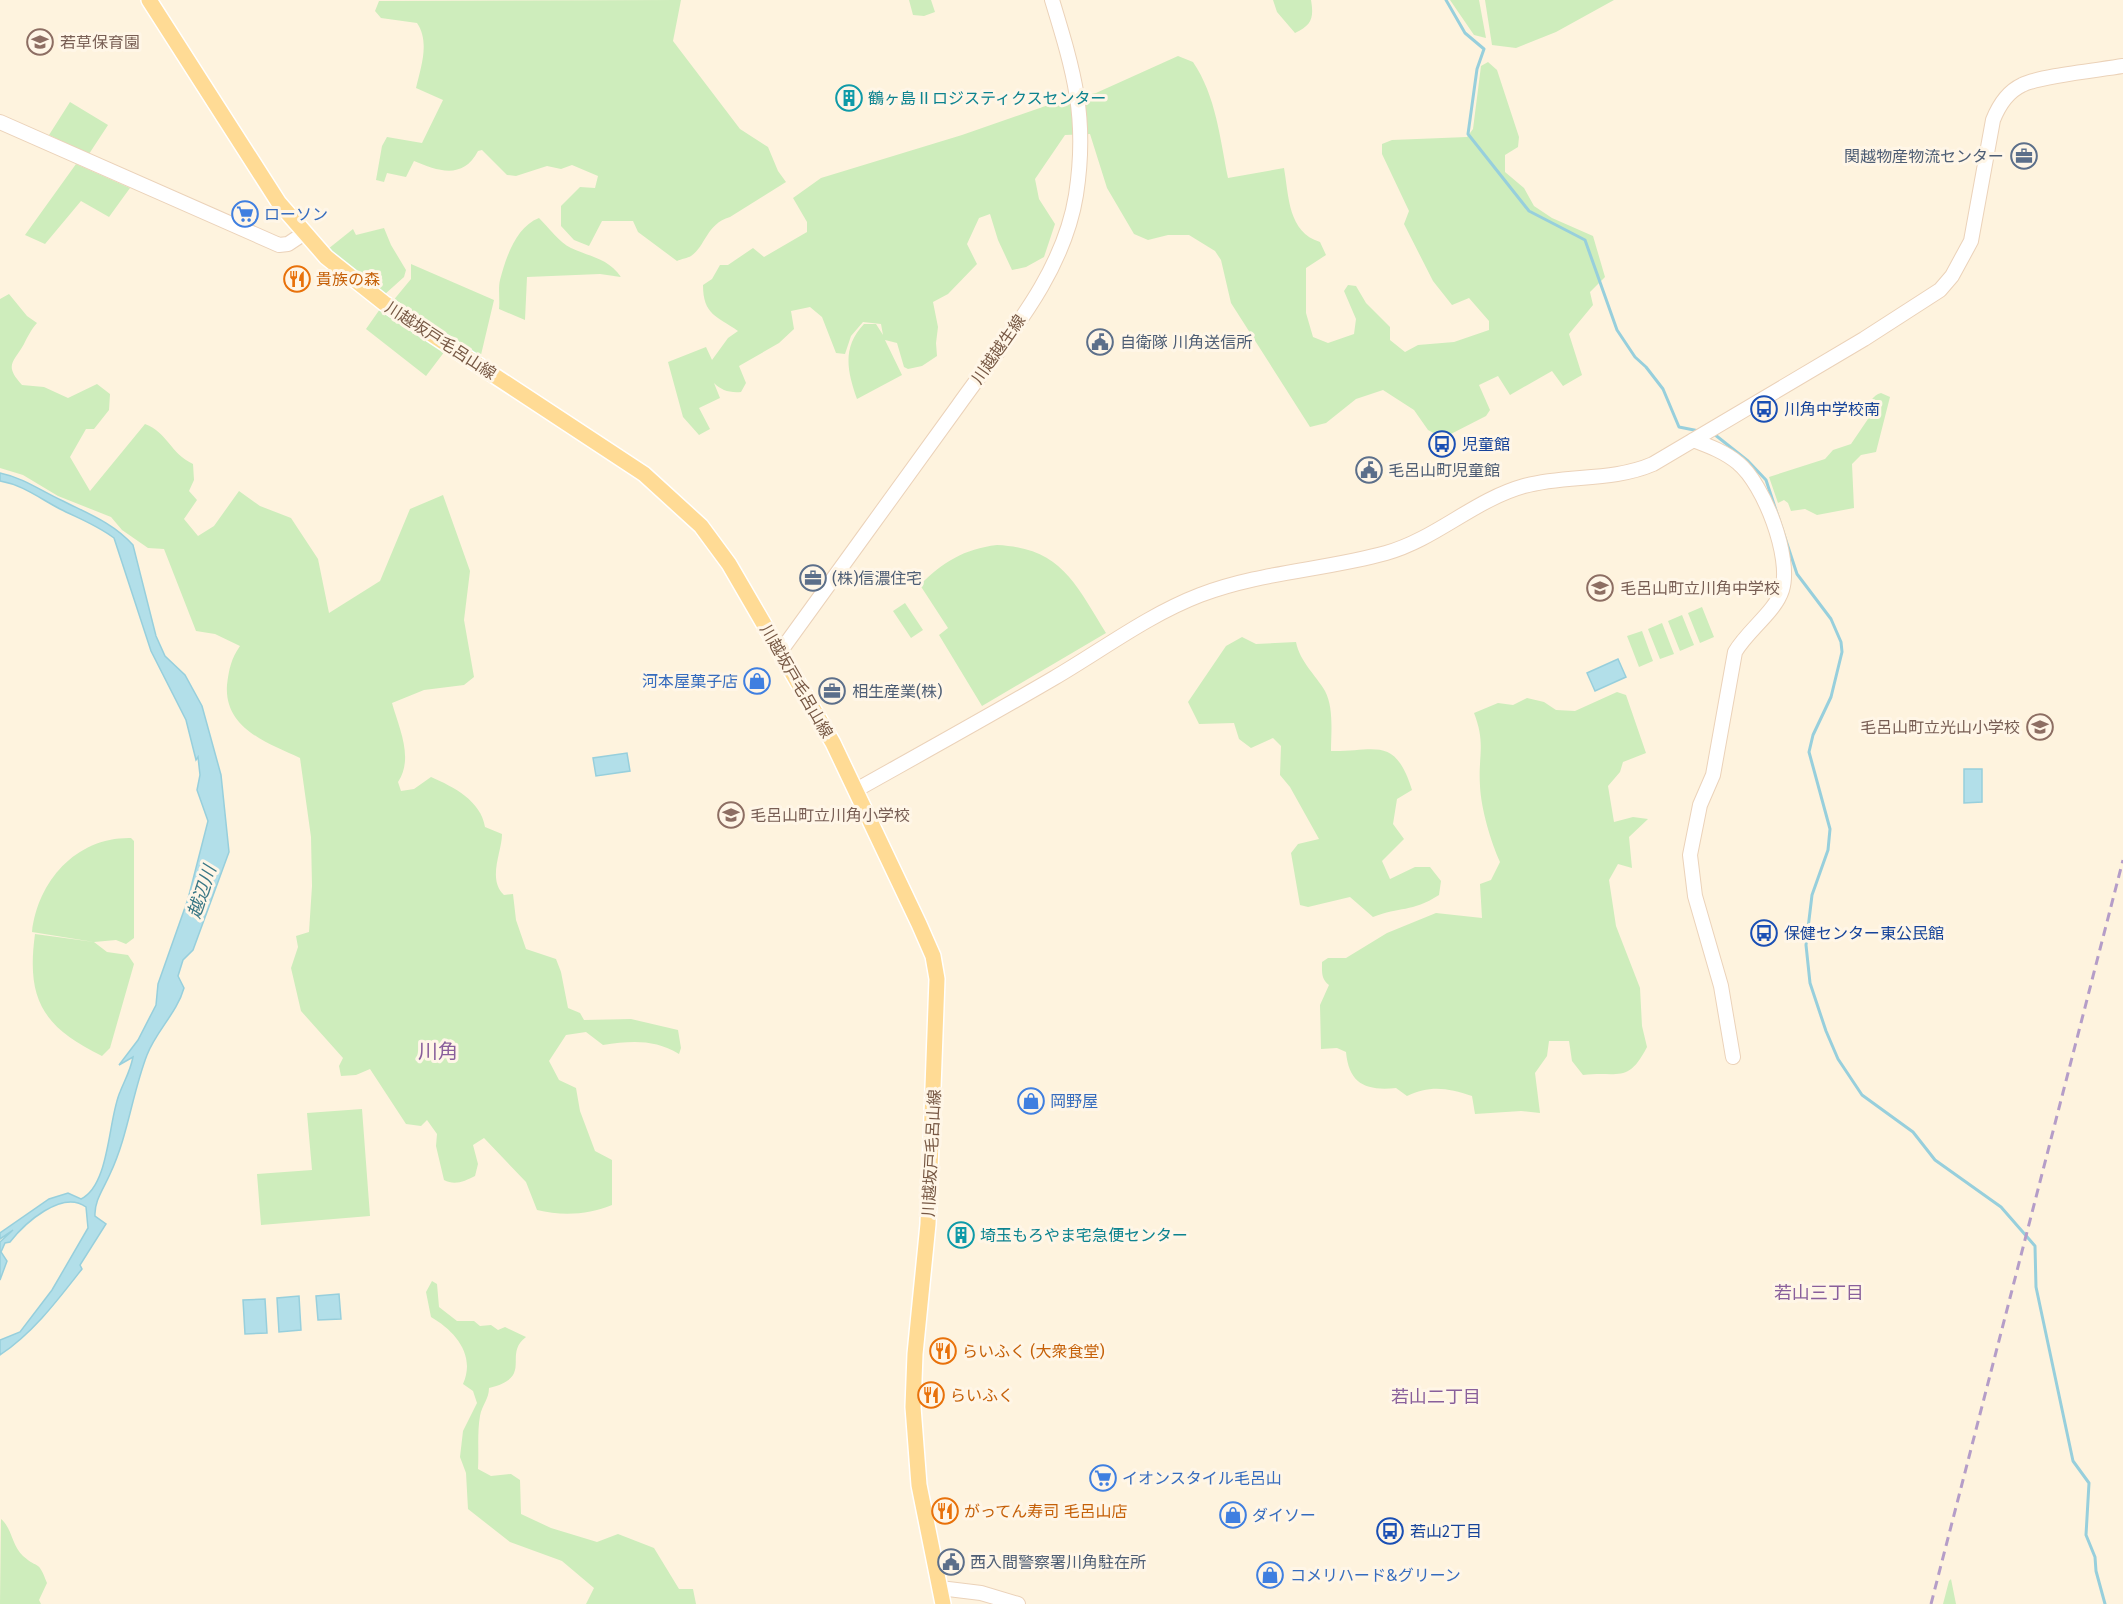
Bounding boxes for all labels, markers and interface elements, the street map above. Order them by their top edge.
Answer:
school or university icon: 若草保育園 [25,27,55,57]
place label: 若草保育園 [60,33,140,52]
building icon: 鶴ヶ島Ⅱロジスティクスセンター [834,83,864,113]
place label: 鶴ヶ島Ⅱロジスティクスセンター [868,89,1107,108]
office icon: 関越物産物流センター [2009,141,2039,171]
place label: 関越物産物流センター [1844,147,2004,166]
supermarket icon: ローソン [230,199,260,229]
place label: ローソン [264,205,328,224]
restaurant icon: 貴族の森 [282,264,312,294]
place label: 貴族の森 [316,270,380,289]
street label: 川越坂戸毛呂山線 [382,298,500,383]
street label: 川越越生線 [968,311,1029,388]
public building icon: 自衛隊 川角送信所 [1085,327,1115,357]
place label: 自衛隊 川角送信所 [1120,333,1252,352]
bus stop icon: 川角中学校南 [1749,394,1779,424]
place label: 川角中学校南 [1784,400,1880,419]
bus stop icon: 児童館 [1427,429,1457,459]
place label: 児童館 [1462,435,1510,454]
public building icon: 毛呂山町児童館 [1354,455,1384,485]
place label: 毛呂山町児童館 [1388,461,1500,480]
office icon: (株)信濃住宅 [798,563,828,593]
place label: (株)信濃住宅 [832,569,922,588]
school or university icon: 毛呂山町立川角中学校 [1585,573,1615,603]
place label: 毛呂山町立川角中学校 [1620,579,1780,598]
street label: 川越坂戸毛呂山線 [756,621,837,741]
shop icon: 河本屋菓子店 [742,666,772,696]
place label: 河本屋菓子店 [642,672,738,691]
office icon: 相生産業(株) [817,676,847,706]
place label: 相生産業(株) [852,682,942,701]
school or university icon: 毛呂山町立光山小学校 [2025,712,2055,742]
place label: 毛呂山町立光山小学校 [1860,718,2020,737]
school or university icon: 毛呂山町立川角小学校 [716,800,746,830]
place label: 毛呂山町立川角小学校 [750,806,910,825]
water label: 越辺川 [183,861,221,921]
bus stop icon: 保健センター東公民館 [1749,918,1779,948]
place label: 保健センター東公民館 [1784,924,1944,943]
district label: 川角 [418,1039,458,1063]
shop icon: 岡野屋 [1016,1086,1046,1116]
street label: 川越坂戸毛呂山線 [919,1089,944,1217]
place label: 岡野屋 [1050,1092,1098,1111]
building icon: 埼玉もろやま宅急便センター [946,1220,976,1250]
place label: 埼玉もろやま宅急便センター [980,1226,1188,1245]
district label: 若山三丁目 [1774,1282,1864,1304]
restaurant icon: らいふく (大衆食堂) [928,1336,958,1366]
place label: らいふく (大衆食堂) [962,1342,1105,1361]
restaurant icon: らいふく [916,1380,946,1410]
place label: らいふく [950,1386,1014,1405]
district label: 若山二丁目 [1391,1386,1481,1408]
supermarket icon: イオンスタイル毛呂山 [1088,1463,1118,1493]
place label: イオンスタイル毛呂山 [1122,1469,1282,1488]
restaurant icon: がってん寿司 毛呂山店 [930,1496,960,1526]
shop icon: ダイソー [1218,1500,1248,1530]
place label: がってん寿司 毛呂山店 [964,1502,1127,1521]
place label: ダイソー [1252,1506,1316,1525]
bus stop icon: 若山2丁目 [1375,1516,1405,1546]
place label: 若山2丁目 [1410,1522,1482,1541]
public building icon: 西入間警察署川角駐在所 [936,1547,966,1577]
place label: 西入間警察署川角駐在所 [970,1553,1146,1572]
shop icon: コメリハード&グリーン [1255,1560,1285,1590]
place label: コメリハード&グリーン [1290,1566,1461,1585]

